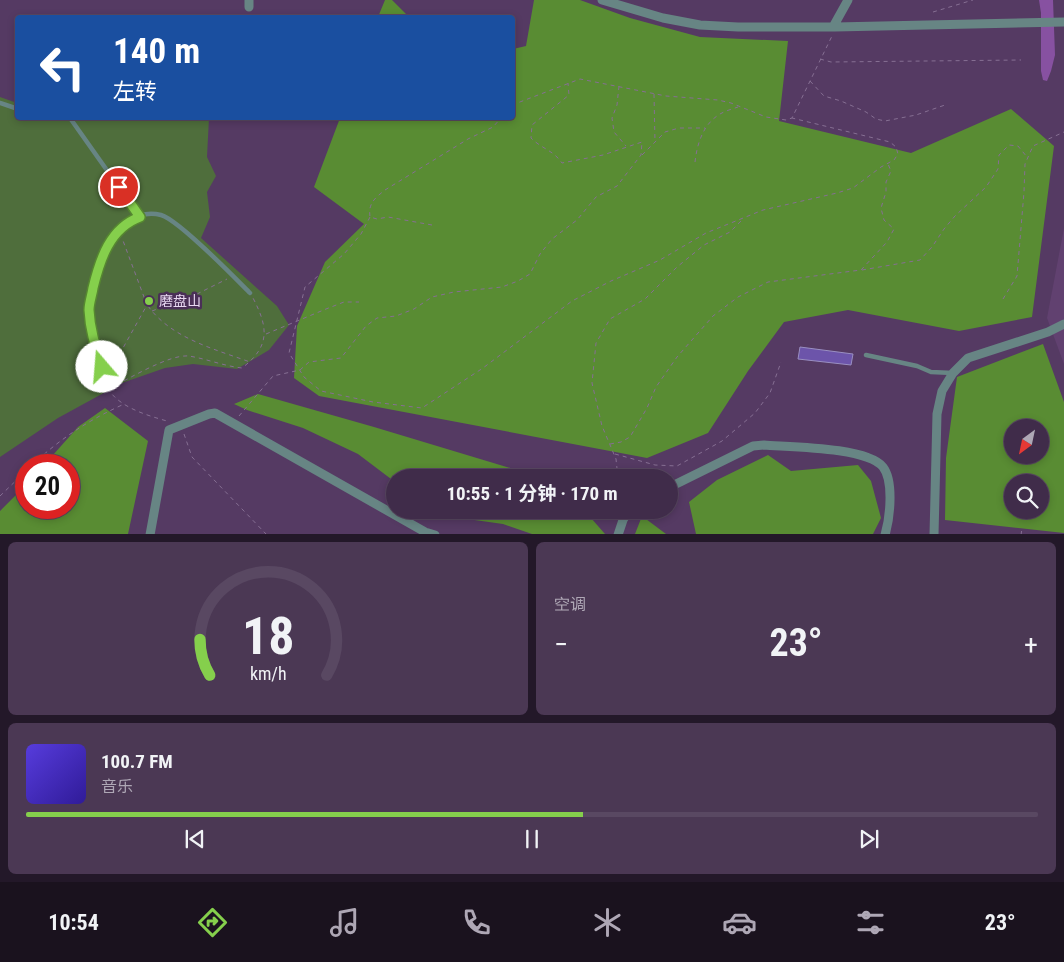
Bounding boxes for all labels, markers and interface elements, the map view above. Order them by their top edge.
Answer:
text: 140 m [113,31,200,72]
icon: left [30,35,95,100]
text: 左转 [113,79,157,104]
pin [98,166,140,208]
icon: arrive [105,173,133,201]
place label: 磨盘山 [159,293,201,309]
marker: 磨盘山 [143,295,155,307]
position arrow [75,340,127,392]
north arrow [1004,419,1049,464]
map controls [1004,419,1049,519]
speed limit sign: 20 [15,454,80,519]
button: search [1004,474,1049,519]
text: 10:55 · 1 分钟 · 170 m [446,482,618,505]
text: 空调 [554,595,586,614]
text: 18 [242,606,294,667]
text: 23° [769,621,823,665]
text: − [554,628,568,661]
text: + [1024,628,1038,661]
text: km/h [250,663,286,684]
text: 100.7 FM [101,750,173,773]
text: 音乐 [101,777,133,796]
icon: previous [181,825,209,853]
icon: pause [518,825,546,853]
icon: next [855,825,883,853]
icon: directions [195,905,230,940]
icon: music [327,905,362,940]
icon: phone [459,905,494,940]
icon: climate [590,905,625,940]
icon: car [722,905,757,940]
icon: filters [853,905,888,940]
text: 10:54 [48,910,99,935]
text: 23° [985,910,1016,935]

